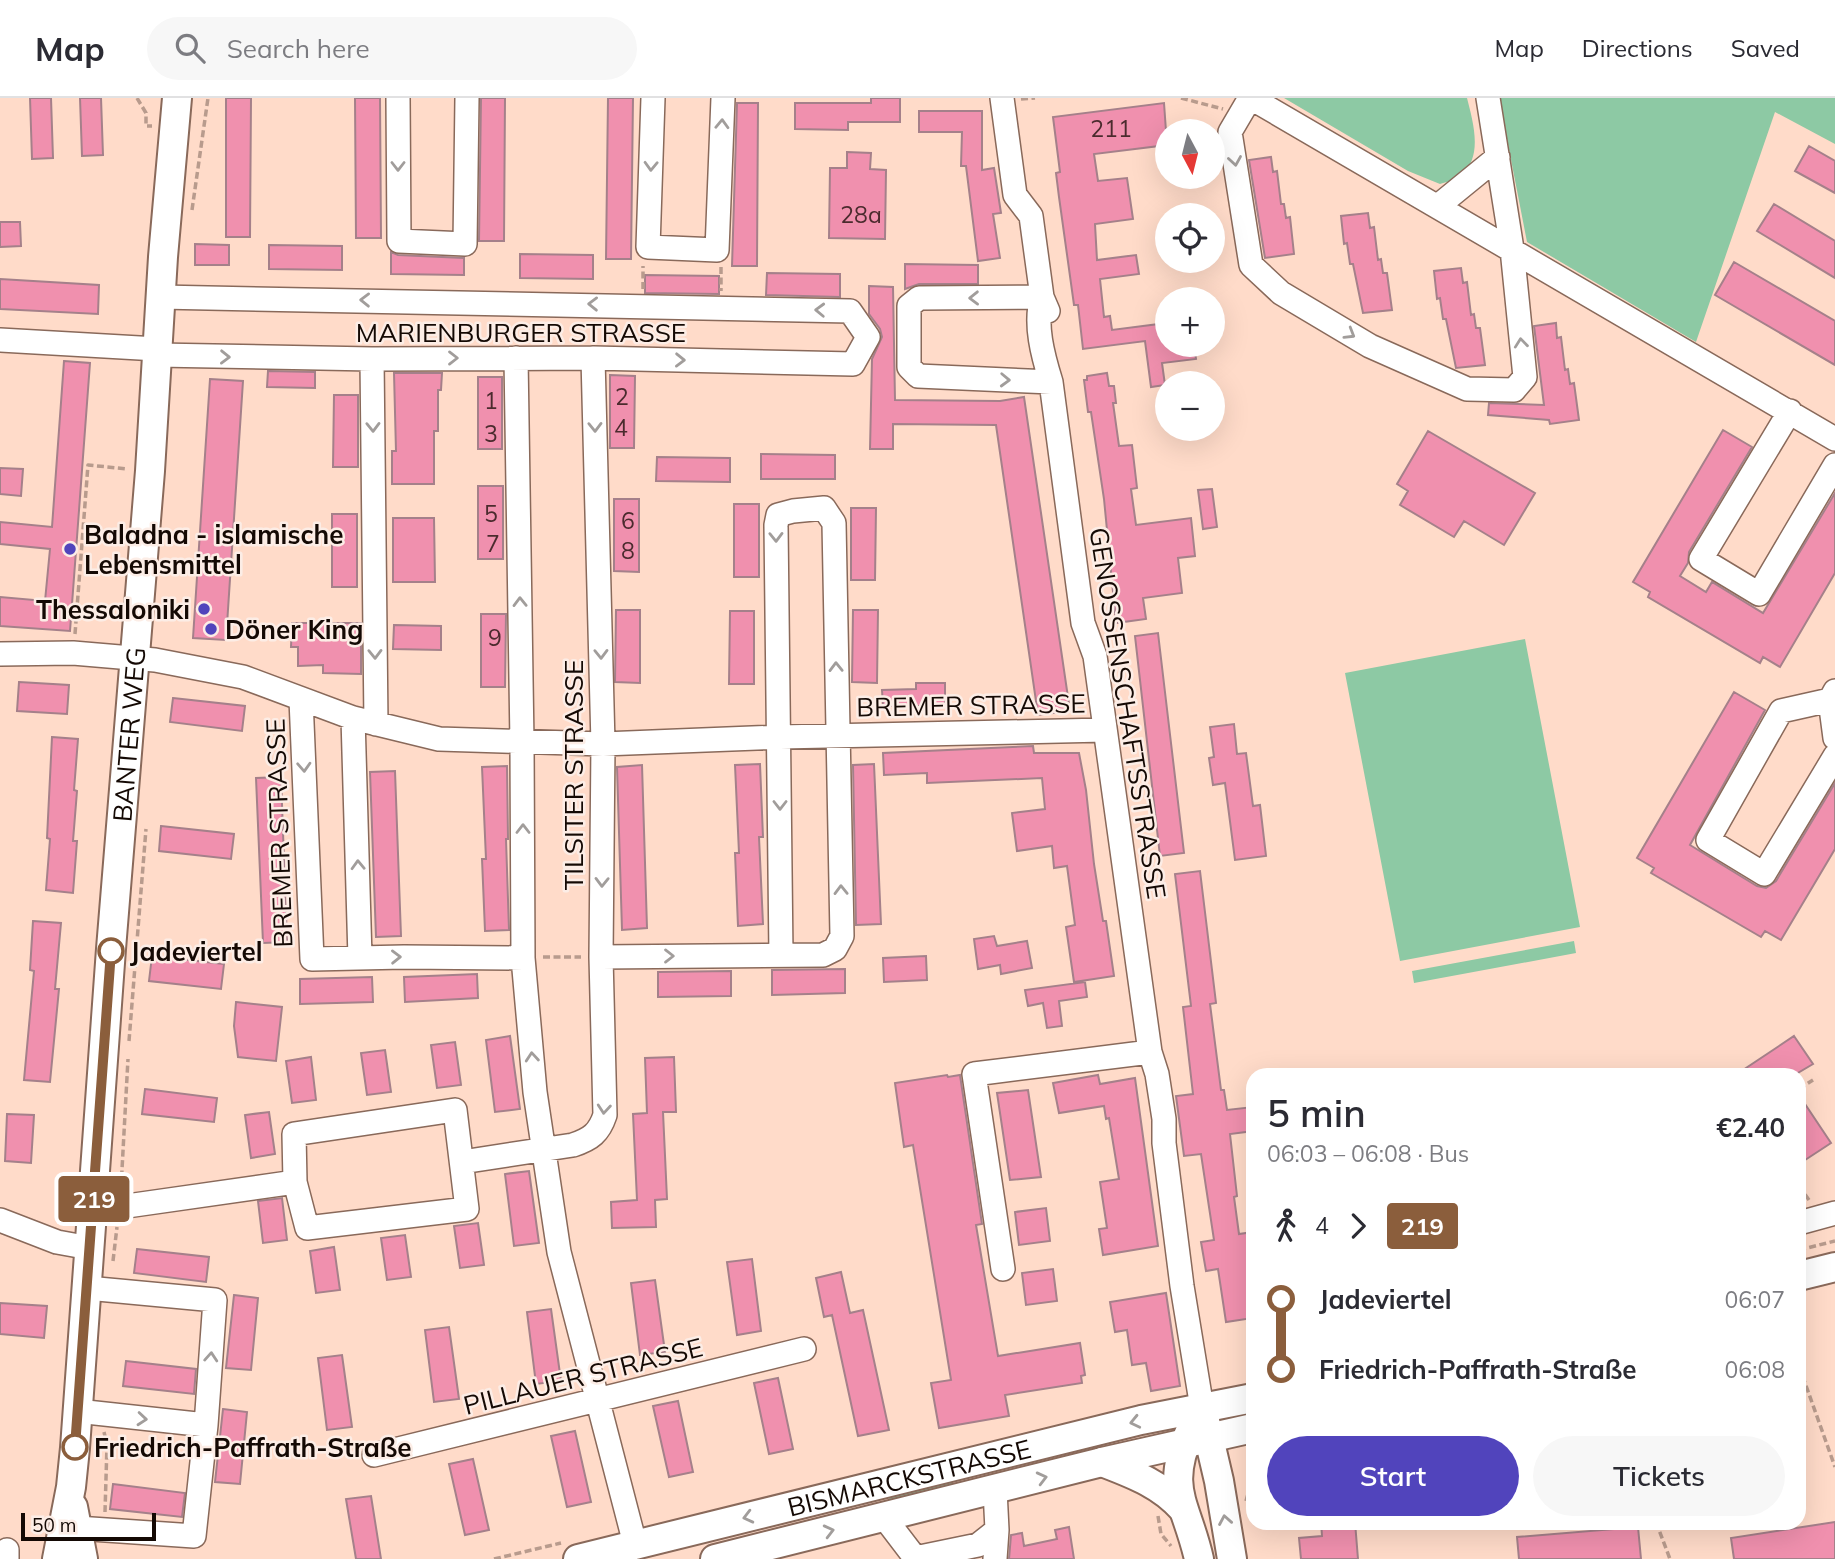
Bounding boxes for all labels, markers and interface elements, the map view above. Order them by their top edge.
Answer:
search box [147,17,637,80]
text: Map [35,28,105,69]
icon: search [171,29,209,67]
text: Search here [227,32,370,65]
text: Map [1494,33,1544,63]
text: Directions [1582,33,1693,63]
text: Saved [1731,33,1800,63]
house number: 211 [1090,114,1132,143]
one-way arrow [714,118,729,129]
north arrow [1155,119,1225,189]
map controls [1155,119,1225,441]
one-way arrow [1227,155,1242,166]
one-way arrow [390,161,406,172]
one-way arrow [643,161,658,172]
house number: 28a [840,200,882,229]
button: locate [1155,203,1225,273]
button: + [1155,287,1225,357]
one-way arrow [968,290,979,305]
one-way arrow [360,292,370,308]
one-way arrow [587,297,598,312]
one-way arrow [815,302,825,318]
street label: MARIENBURGER STRASSE [356,316,686,349]
one-way arrow [1343,326,1356,339]
one-way arrow [1514,337,1529,349]
one-way arrow [221,349,231,365]
one-way arrow [448,350,459,366]
one-way arrow [675,353,686,368]
button: − [1155,371,1225,441]
one-way arrow [1000,372,1011,387]
house number: 2 [615,382,629,411]
house number: 1 [484,386,498,415]
house number: 4 [614,413,628,442]
house number: 3 [484,419,498,448]
one-way arrow [365,422,381,433]
one-way arrow [587,422,603,432]
house number: 5 [484,499,498,528]
house number: 6 [621,506,635,535]
place label: Baladna - islamische Lebensmittel [84,518,343,581]
street label: GENOSSENSCHAFTSSTRASSE [1082,525,1174,901]
house number: 7 [486,529,500,558]
one-way arrow [768,532,784,542]
house number: 8 [621,536,635,565]
marker: Baladna - islamische Lebensmittel [62,541,78,557]
place label: Thessaloniki [36,593,190,626]
one-way arrow [512,596,528,607]
marker: Thessaloniki [196,601,212,617]
place label: Döner King [225,613,363,646]
marker: Döner King [203,621,219,637]
house number: 9 [488,623,502,652]
street label: BANTER WEG [105,646,152,823]
one-way arrow [593,649,609,660]
one-way arrow [367,650,383,660]
street label: TILSITER STRASSE [557,660,590,890]
one-way arrow [828,661,844,672]
street label: BREMER STRASSE [856,687,1086,723]
street label: BREMER STRASSE [259,718,299,948]
one-way arrow [296,762,311,773]
one-way arrow [772,800,788,811]
one-way arrow [515,824,531,834]
one-way arrow [350,860,365,871]
one-way arrow [594,877,610,887]
one-way arrow [833,884,848,895]
place label: Jadeviertel [130,935,263,968]
marker: Jadeviertel [98,938,124,964]
one-way arrow [664,948,675,964]
one-way arrow [391,949,401,965]
one-way arrow [525,1051,540,1062]
text: 5 min [1267,1089,1366,1137]
one-way arrow [597,1104,612,1115]
text: €2.40 [1716,1111,1785,1144]
text: 06:03 – 06:08 · Bus [1267,1139,1469,1168]
line badge: 219 [54,1176,134,1222]
text: 219 [72,1184,116,1214]
icon: walk [1267,1207,1305,1245]
icon: forward [1339,1207,1377,1245]
text: 4 [1315,1211,1329,1240]
text: 219 [1401,1211,1444,1241]
text: Jadeviertel [1319,1283,1452,1316]
text: 06:07 [1725,1285,1785,1314]
street label: PILLAUER STRASSE [460,1330,706,1422]
one-way arrow [203,1351,218,1362]
text: Friedrich-Paffrath-Straße [1319,1353,1637,1386]
text: 06:08 [1725,1355,1785,1384]
one-way arrow [137,1411,148,1426]
one-way arrow [1129,1413,1141,1428]
place label: Friedrich-Paffrath-Straße [94,1431,412,1464]
street label: BISMARCKSTRASSE [784,1431,1034,1523]
marker: Friedrich-Paffrath-Straße [62,1434,88,1460]
button: Start [1267,1436,1519,1516]
button: Tickets [1533,1436,1785,1516]
one-way arrow [1036,1471,1048,1486]
one-way arrow [742,1509,754,1523]
scale bar [21,1510,156,1542]
text: 50 m [32,1513,76,1537]
one-way arrow [1218,1514,1233,1526]
one-way arrow [823,1525,835,1539]

